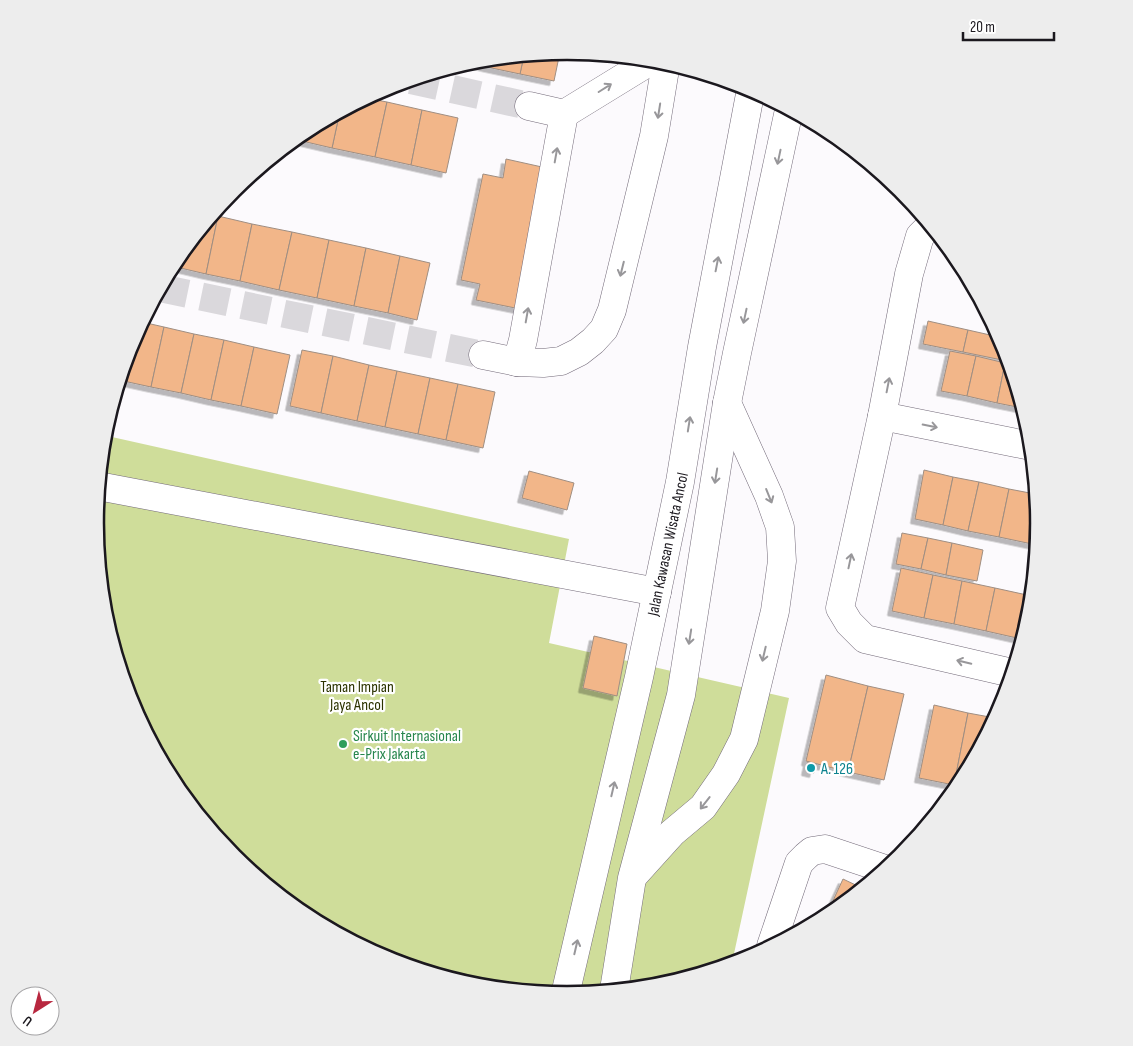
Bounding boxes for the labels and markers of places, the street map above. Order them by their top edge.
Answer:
place label: Sirkuit Internasional e-Prix Jakarta [353,727,461,764]
marker: Sirkuit Internasional e-Prix Jakarta [337,738,349,750]
place label: A. 126 [820,760,853,779]
marker: A. 126 [805,762,817,774]

